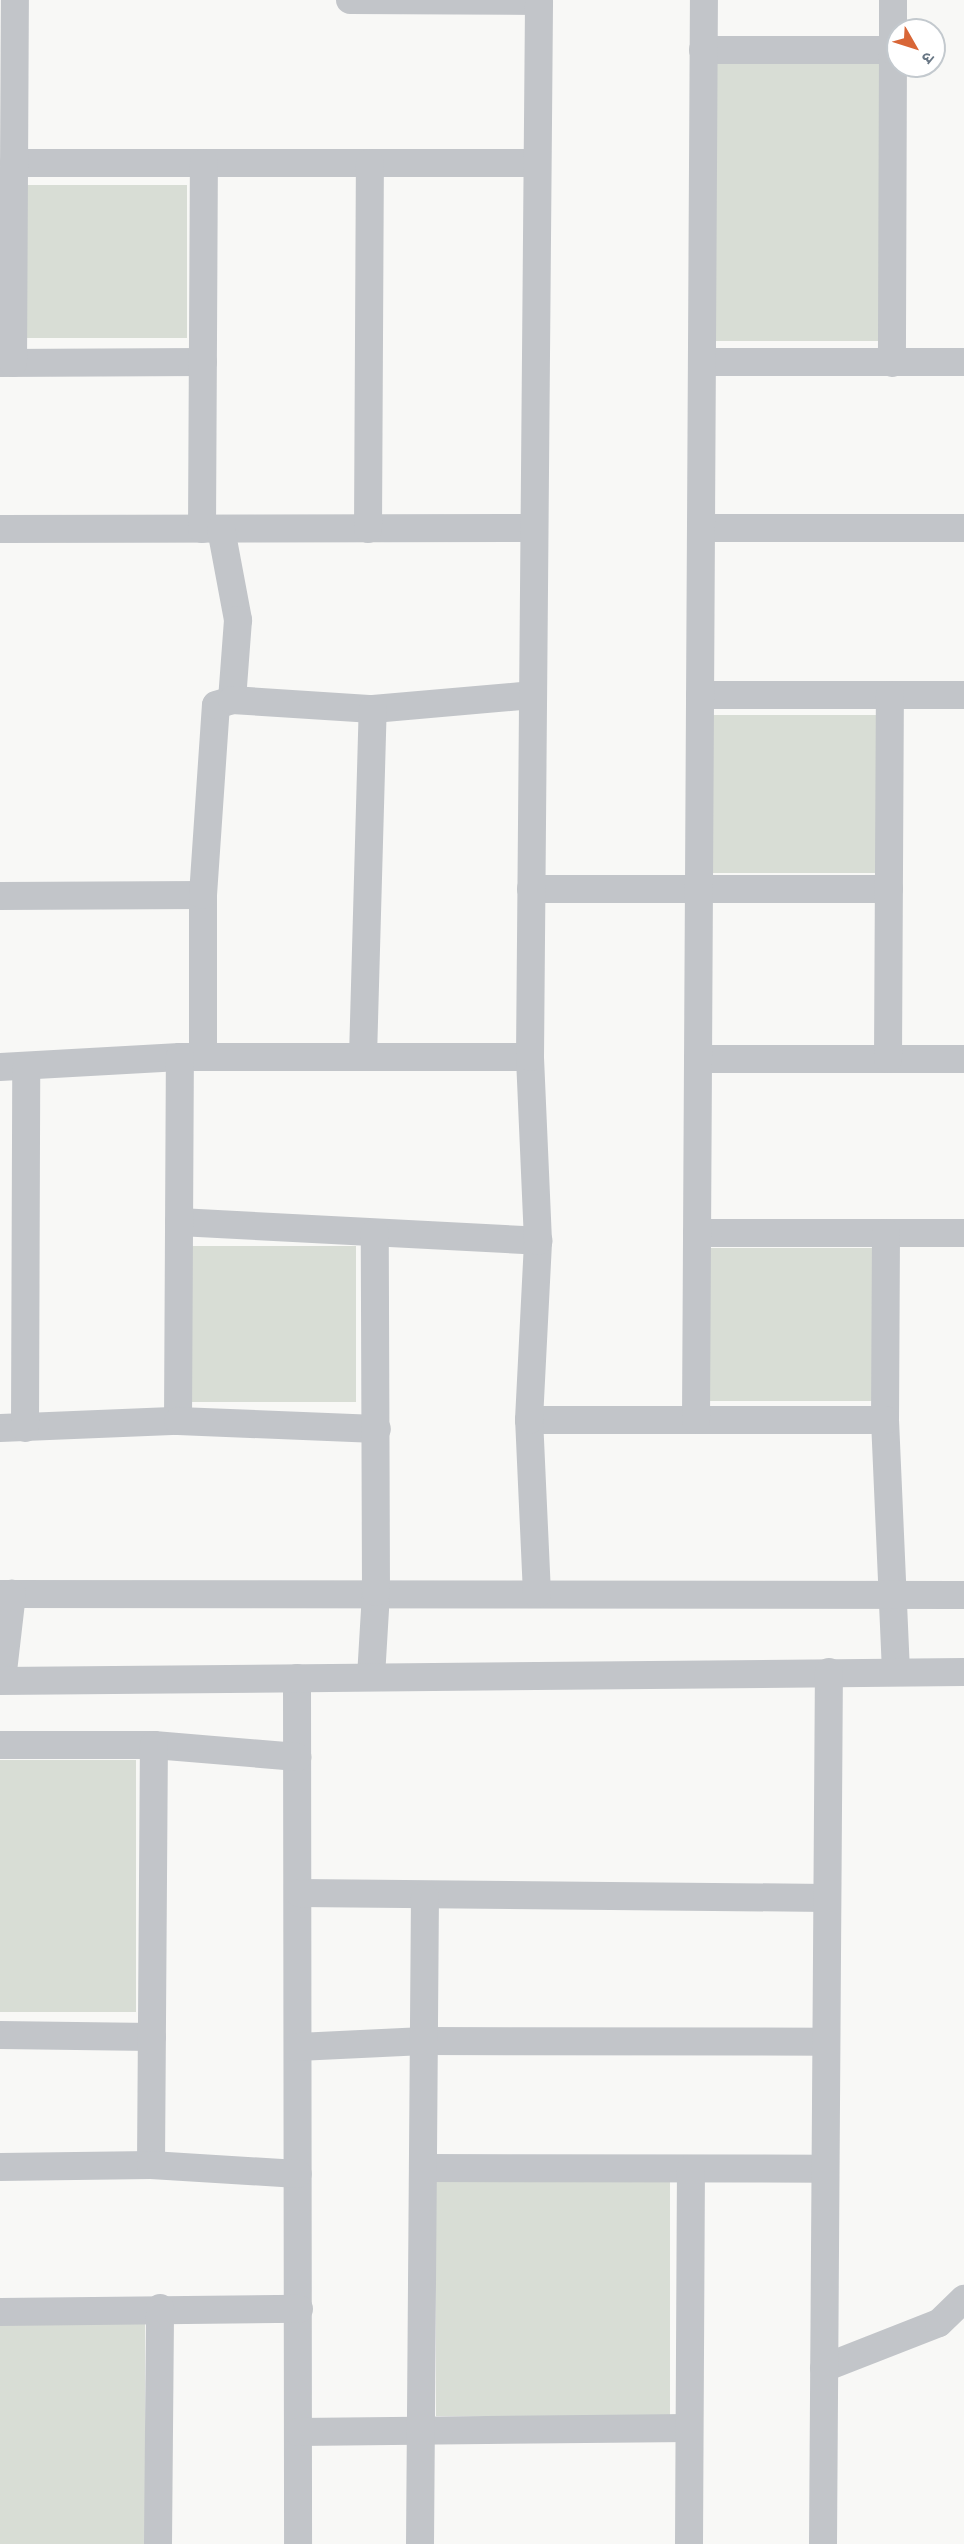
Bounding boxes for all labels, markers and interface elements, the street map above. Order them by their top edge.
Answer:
north arrow [886,18,946,78]
text: उ [918,48,939,68]

